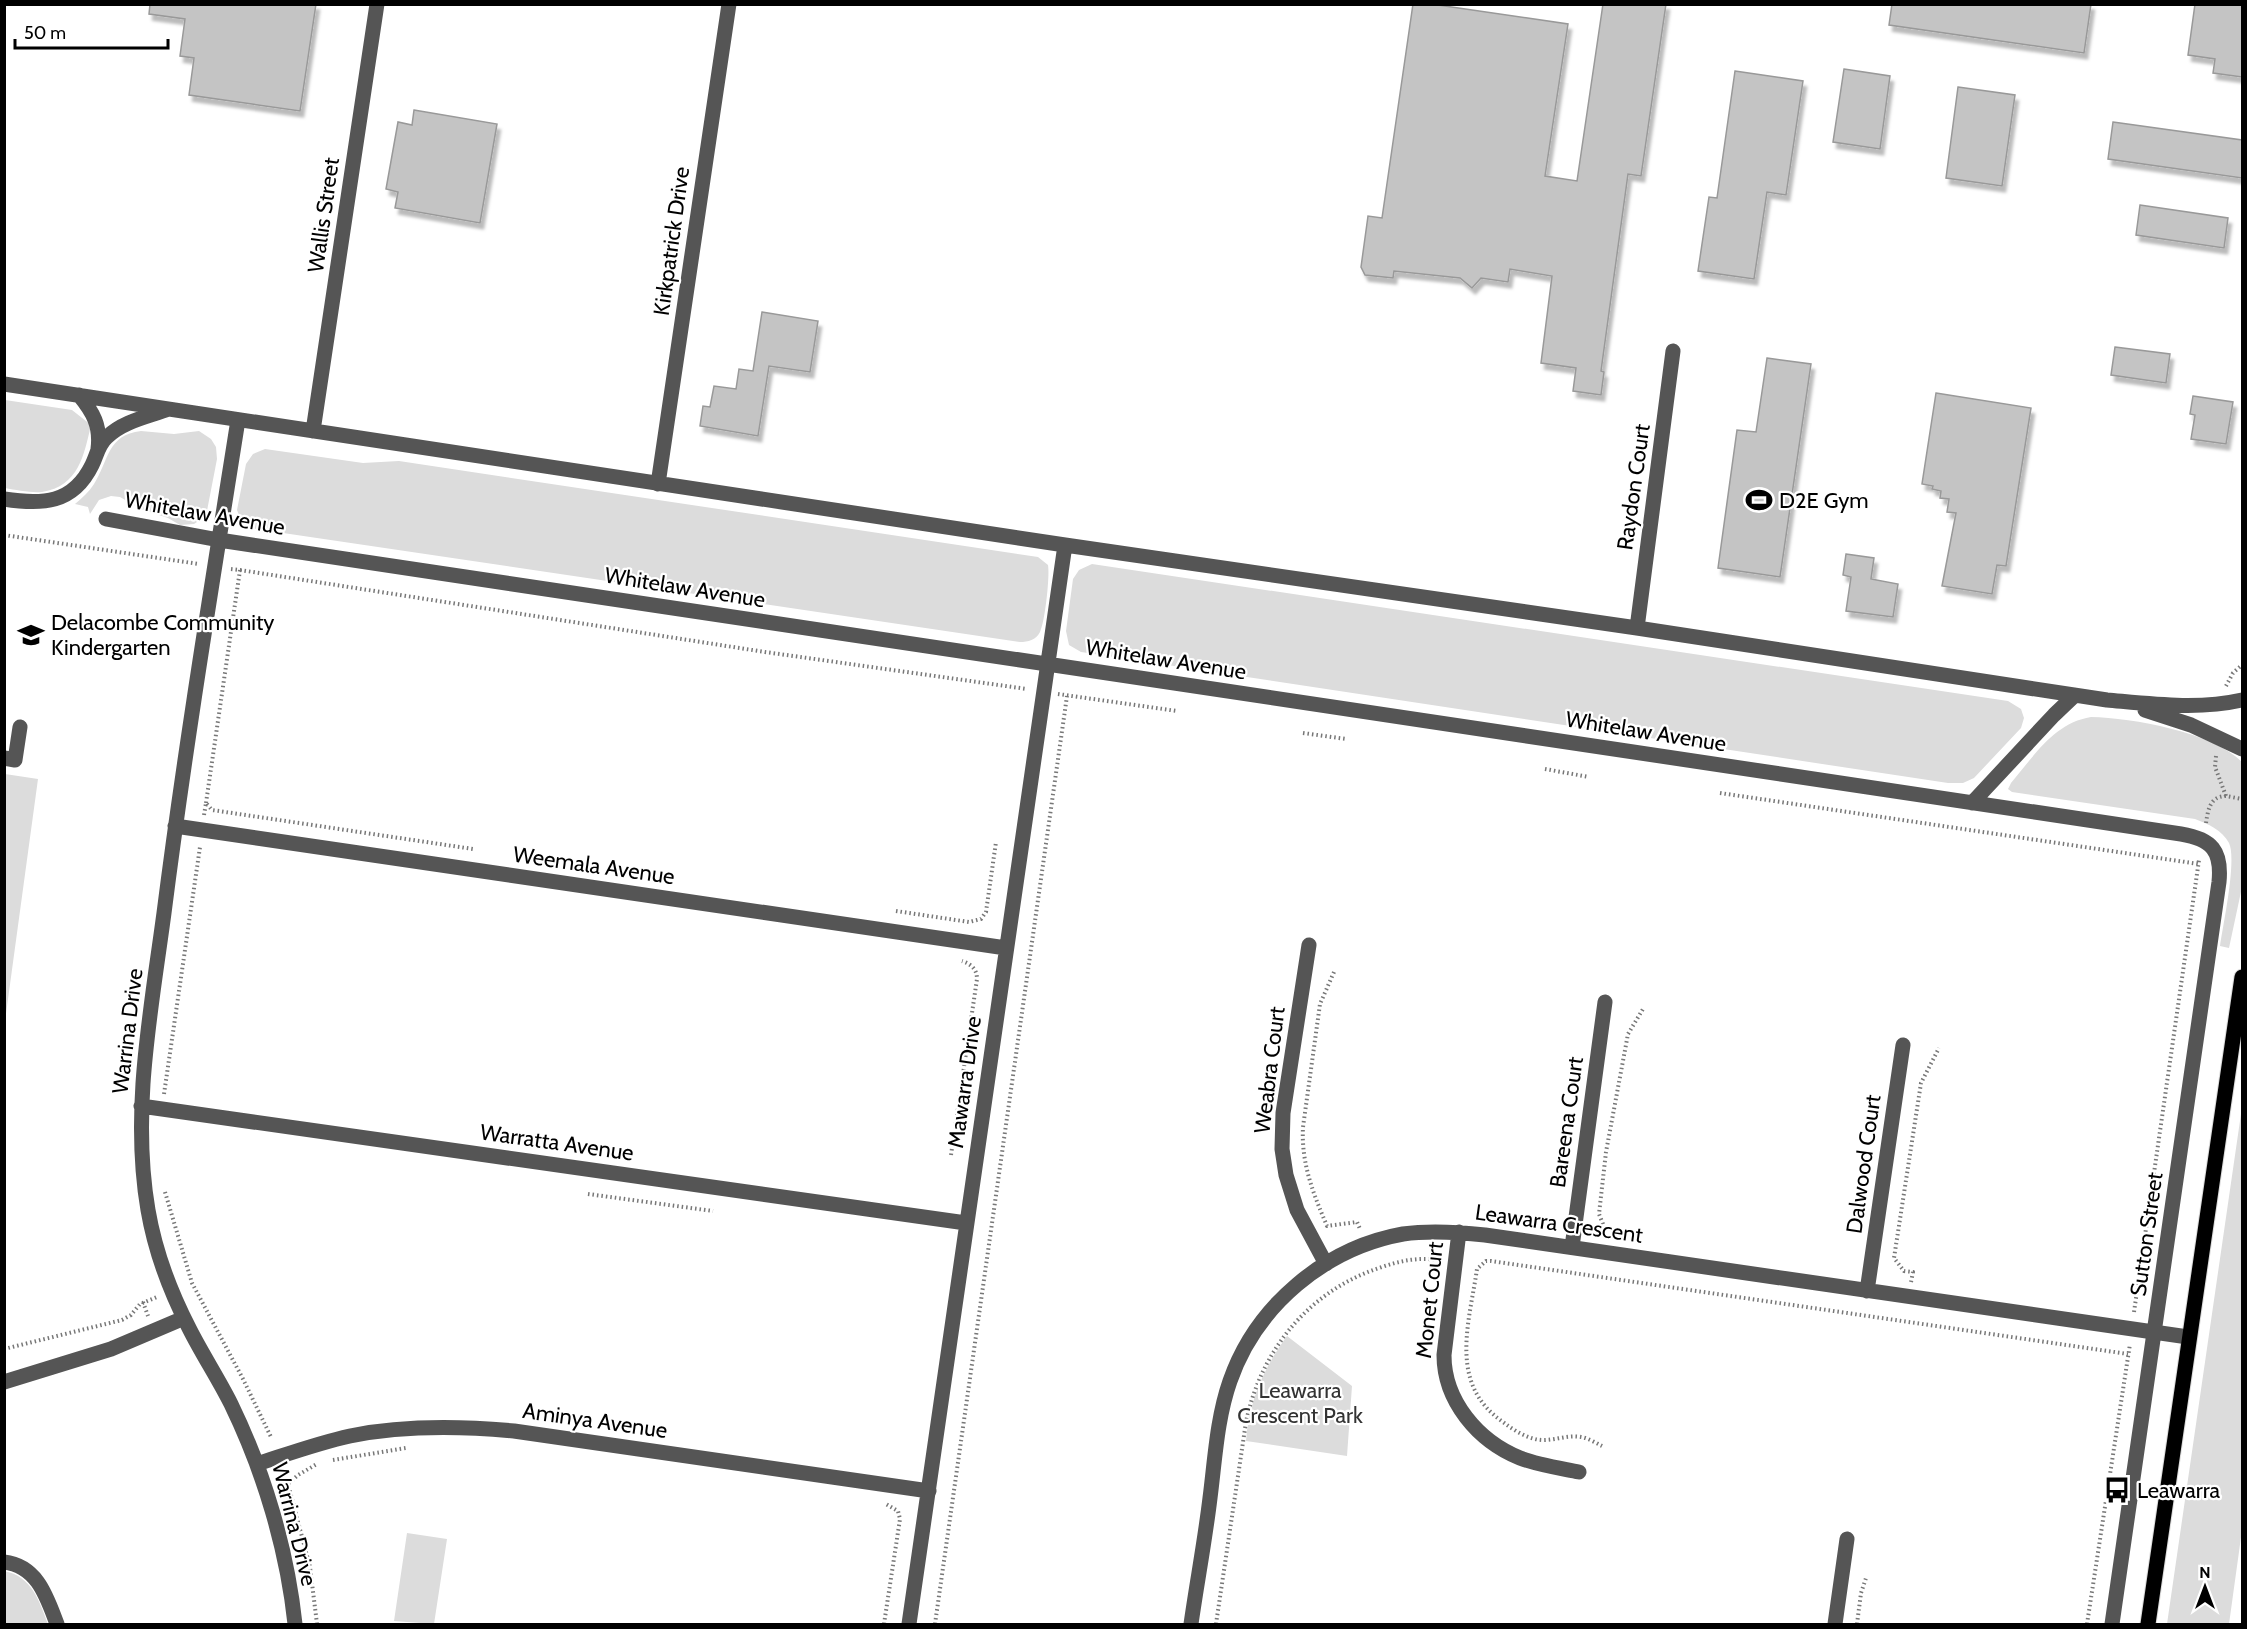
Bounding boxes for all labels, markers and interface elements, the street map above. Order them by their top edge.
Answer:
scale bar [15,12,168,50]
text: 50 m [24,22,66,44]
street label: Wallis Street [302,155,345,274]
street label: Kirkpatrick Drive [648,165,695,317]
street label: Raydon Court [1611,422,1656,552]
sports icon: D2E Gym [1744,485,1774,515]
street label: Whitelaw Avenue [123,486,287,541]
place label: D2E Gym [1779,487,1869,514]
street label: Whitelaw Avenue [603,561,767,614]
place label: Delacombe Community Kindergarten [51,609,274,661]
school or university icon: Delacombe Community Kindergarten [16,620,46,650]
street label: Whitelaw Avenue [1084,633,1248,686]
street label: Whitelaw Avenue [1564,705,1728,758]
street label: Weemala Avenue [511,841,676,890]
street label: Warrina Drive [106,967,149,1095]
street label: Weabra Court [1248,1005,1291,1135]
street label: Mawarra Drive [942,1014,987,1150]
street label: Bareena Court [1544,1054,1589,1189]
street label: Dalwood Court [1840,1092,1887,1235]
street label: Warratta Avenue [478,1118,635,1167]
street label: Sutton Street [2124,1170,2169,1298]
street label: Leawarra Crescent [1473,1198,1645,1249]
street label: Monet Court [1410,1240,1449,1360]
park label: Leawarra Crescent Park [1237,1377,1363,1429]
street label: Aminya Avenue [521,1397,669,1444]
street label: Warrina Drive [266,1460,323,1589]
bus stop icon: Leawarra [2102,1475,2132,1505]
place label: Leawarra [2137,1477,2221,1504]
north arrow [2175,1557,2235,1617]
text: N [2199,1563,2211,1582]

